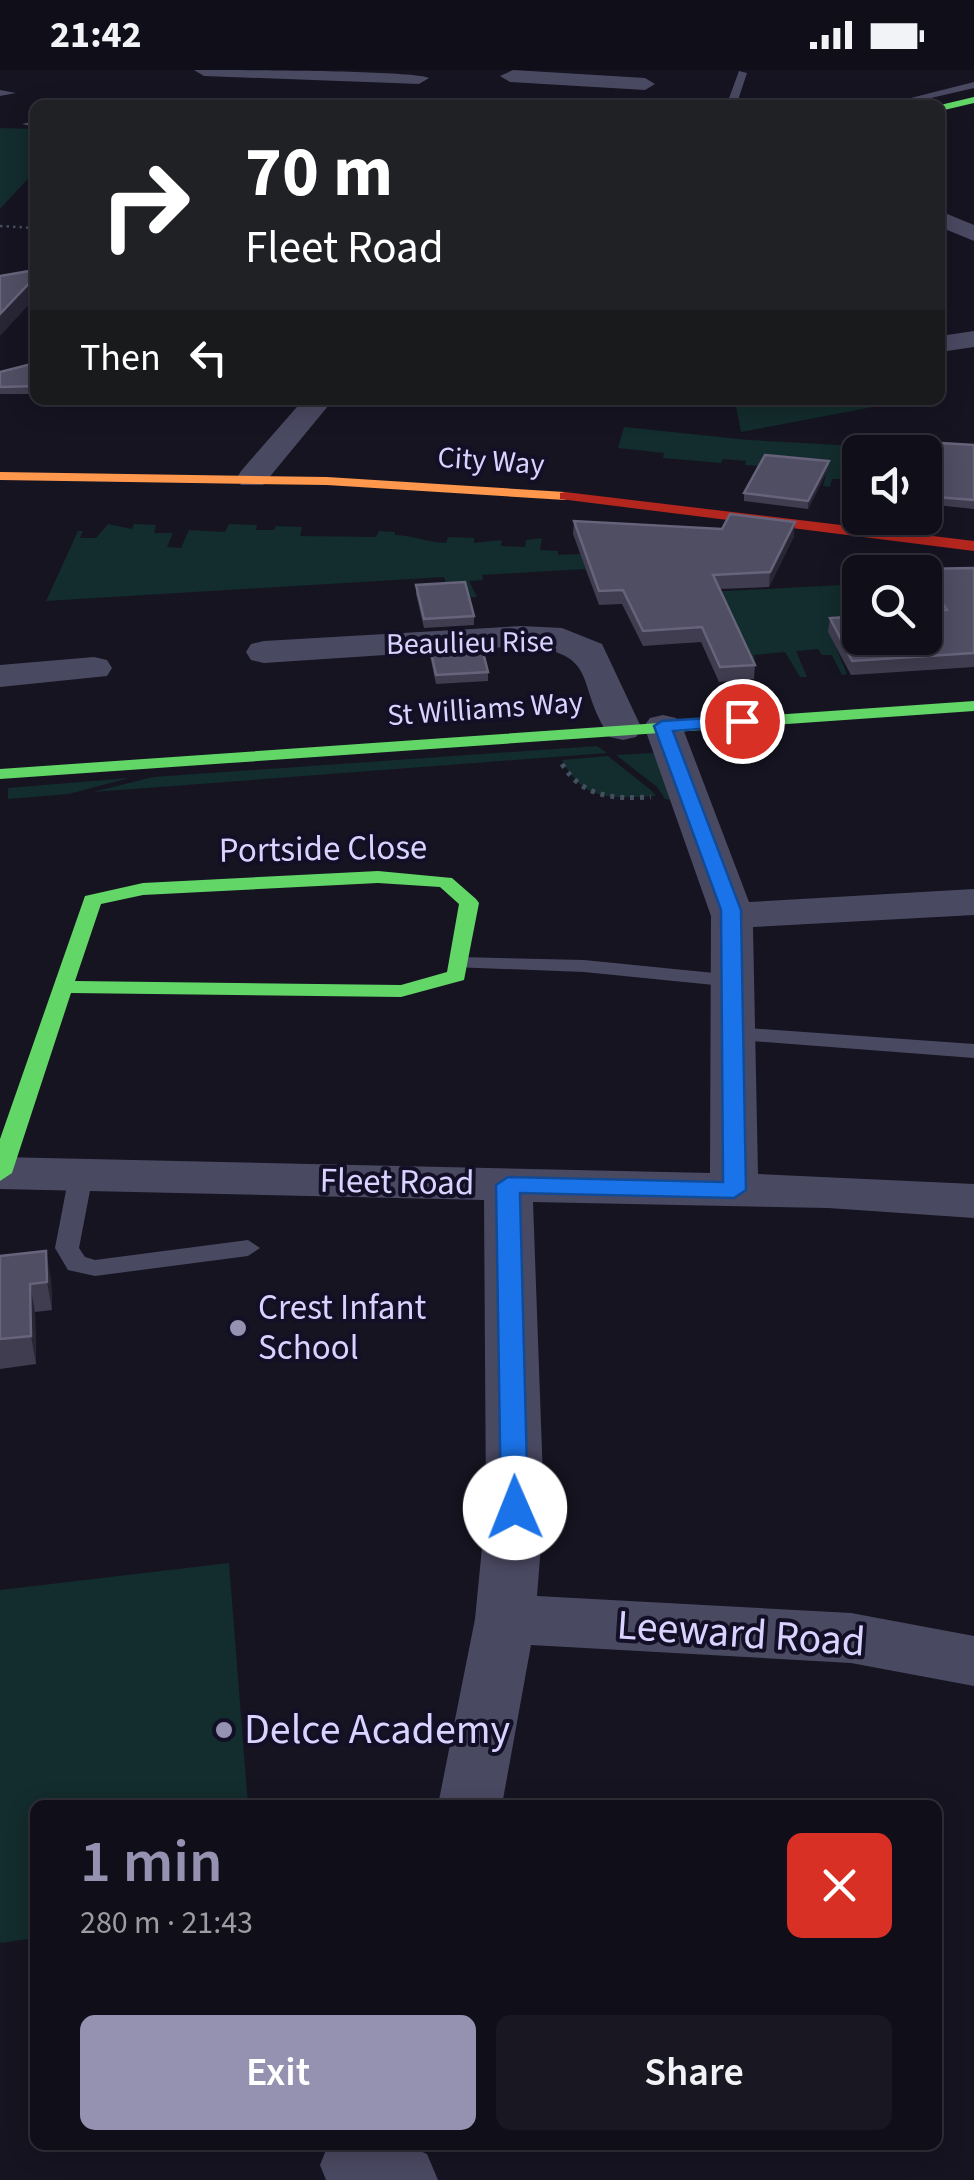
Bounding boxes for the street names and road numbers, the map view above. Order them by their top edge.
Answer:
street label: City Way [436,436,546,486]
street label: Beaulieu Rise [386,620,554,666]
street label: St Williams Way [386,681,584,737]
street label: Portside Close [218,822,428,876]
street label: Fleet Road [319,1156,475,1208]
street label: Leeward Road [615,1595,867,1673]

